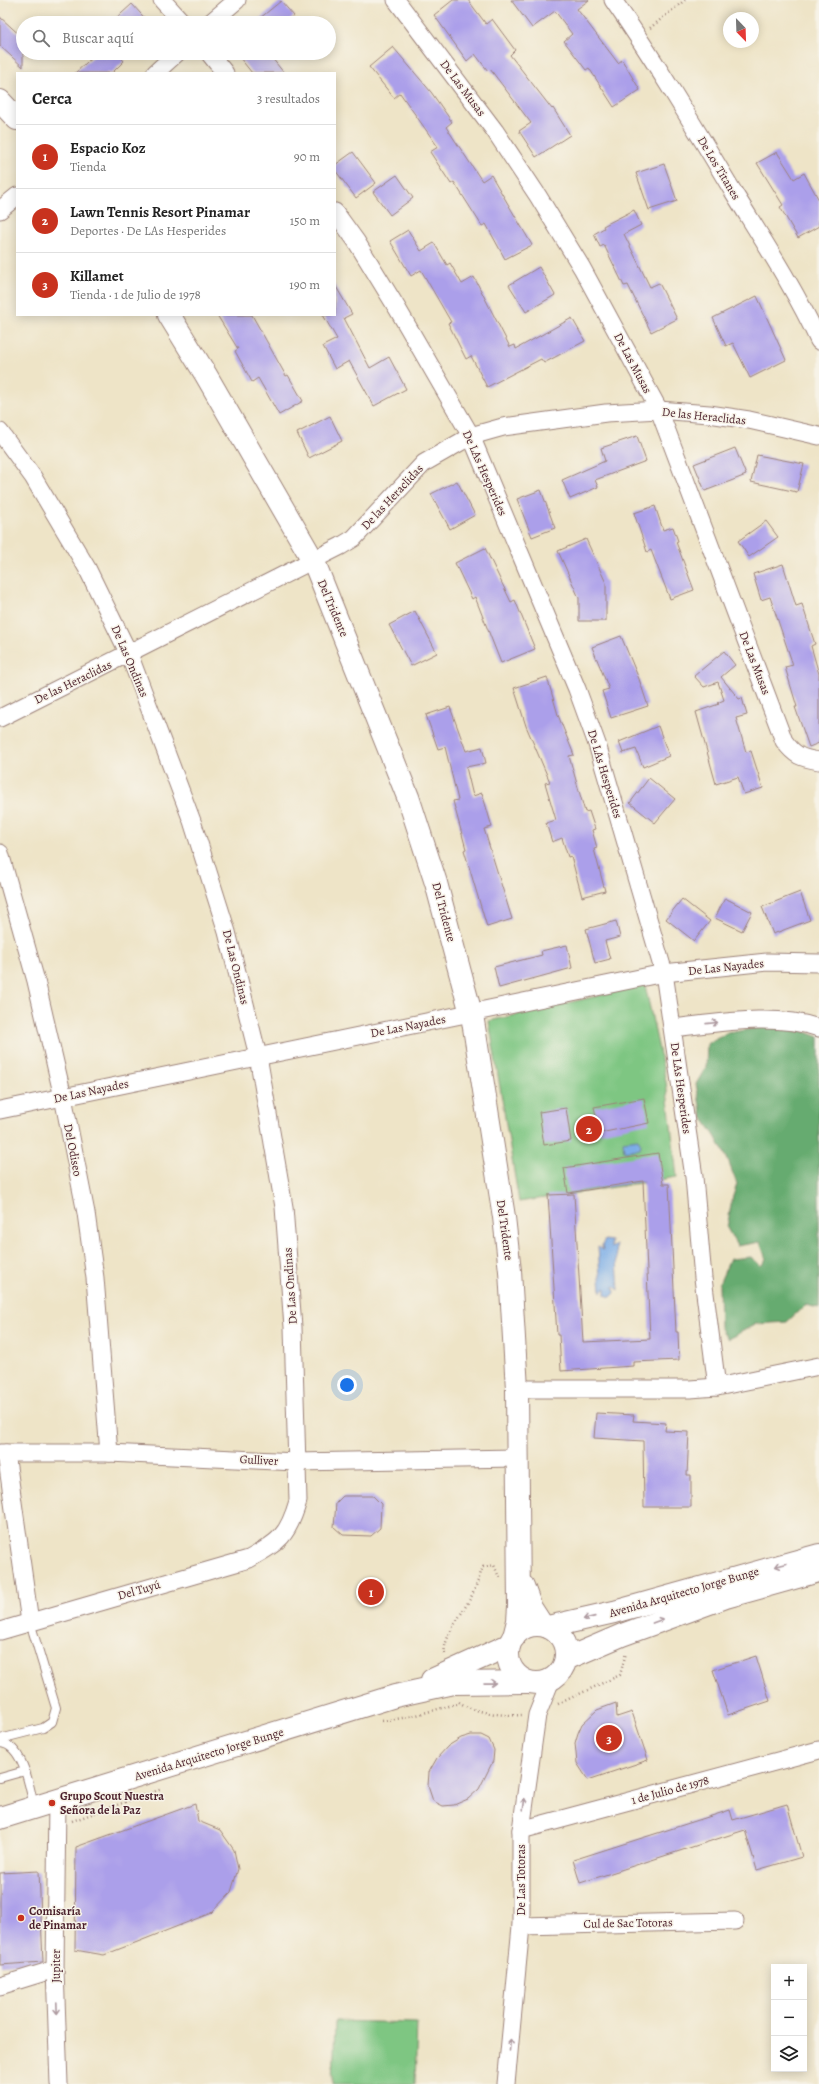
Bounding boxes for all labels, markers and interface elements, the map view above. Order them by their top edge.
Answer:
north arrow [723,12,759,48]
search box [16,16,336,60]
icon: search [30,27,52,49]
text: Buscar aquí [62,28,134,48]
street label: De Las Musas [437,57,490,120]
text: Cerca [32,87,72,110]
text: 3 resultados [257,90,320,107]
street label: De Los Titanes [694,133,744,203]
text: Espacio Koz [70,138,146,158]
text: 1 [43,148,47,165]
text: 90 m [294,148,320,165]
text: Tienda [70,158,106,175]
text: Lawn Tennis Resort Pinamar [70,202,250,222]
text: 2 [42,212,48,229]
text: 150 m [290,212,320,229]
text: Deportes · De LAs Hesperides [70,222,226,239]
text: Killamet [70,266,124,286]
text: 3 [42,276,48,293]
text: 190 m [289,276,320,293]
text: Tienda · 1 de Julio de 1978 [70,286,201,303]
street label: De Las Musas [610,330,656,396]
street label: De las Heraclidas [661,404,747,428]
street label: De LAs Hesperides [459,428,511,518]
street label: De las Heraclidas [357,461,427,533]
street label: Del Tridente [314,577,352,639]
street label: De Las Ondinas [108,623,152,700]
street label: De Las Musas [736,629,774,697]
street label: De las Heraclidas [32,656,115,708]
street label: De LAs Hesperides [584,728,626,821]
street label: Del Tridente [428,880,460,944]
street label: De Las Ondinas [219,928,253,1006]
street label: De Las Nayades [687,955,765,979]
street label: De Las Nayades [369,1011,447,1041]
one-way arrow [705,1020,718,1027]
street label: De LAs Hesperides [667,1041,695,1135]
street label: De Las Nayades [52,1075,130,1107]
pin: 2 [576,1114,602,1144]
street label: Del Odiseo [60,1122,86,1178]
street label: Del Tridente [493,1199,517,1261]
street label: De Las Ondinas [279,1247,301,1325]
your location [337,1375,357,1395]
street label: Gulliver [239,1451,279,1469]
one-way arrow [775,1562,788,1569]
street label: Avenida Arquitecto Jorge Bunge [606,1563,761,1621]
street label: Del Tuyú [116,1576,163,1604]
pin: 1 [358,1577,384,1607]
one-way arrow [582,1614,595,1622]
one-way arrow [652,1617,664,1625]
one-way arrow [483,1679,496,1686]
pin: 3 [596,1723,622,1753]
street label: Avenida Arquitecto Jorge Bunge [132,1724,286,1785]
street label: 1 de Julio de 1978 [629,1772,711,1808]
place label: Grupo Scout Nuestra Señora de la Paz [60,1788,164,1818]
marker: Grupo Scout Nuestra Señora de la Paz [47,1798,57,1808]
one-way arrow [520,1798,528,1811]
street label: De Las Totoras [513,1844,529,1916]
place label: Comisaría de Pinamar [29,1903,87,1933]
marker: Comisaría de Pinamar [16,1913,26,1923]
street label: Cul de Sac Totoras [583,1914,673,1932]
street label: Jupiter [48,1949,64,1983]
map controls [771,1964,807,2072]
button: + [771,1964,807,2000]
button: − [771,2000,807,2036]
one-way arrow [53,2001,60,2014]
button: layers [771,2036,807,2072]
one-way arrow [506,2039,514,2052]

